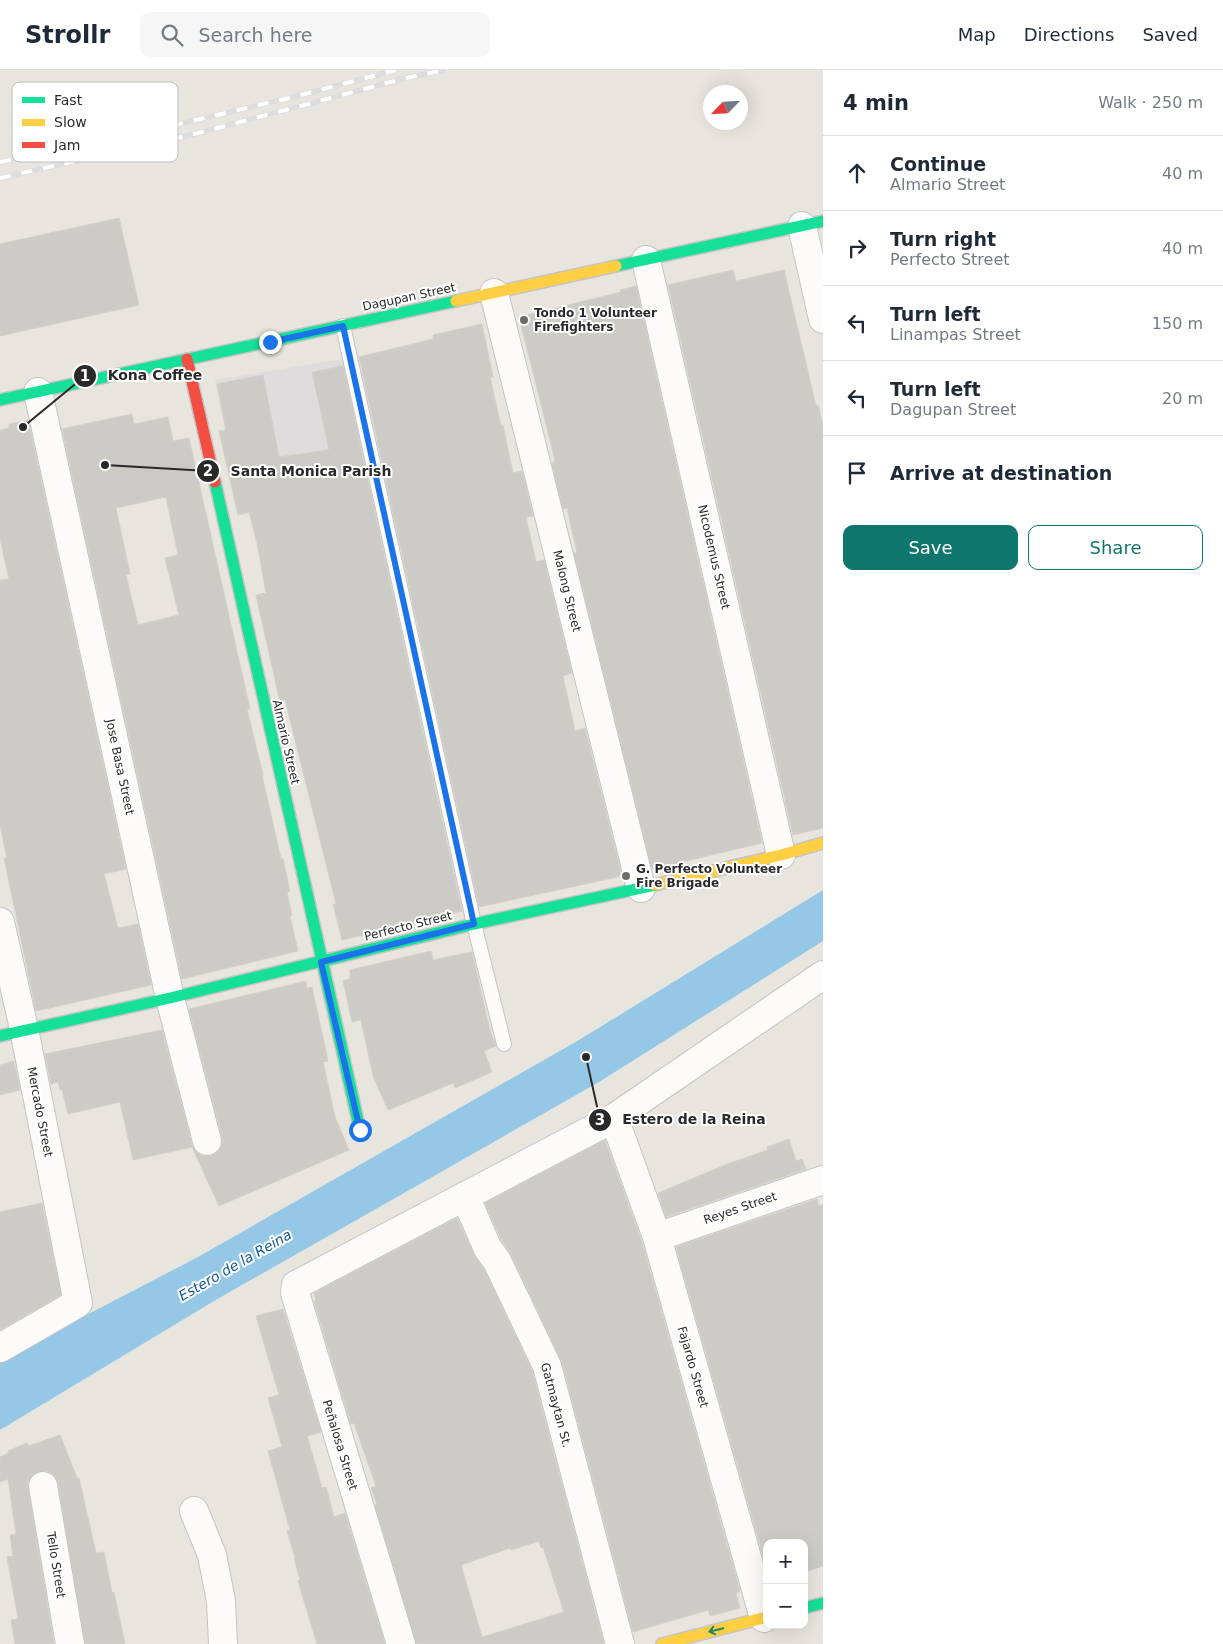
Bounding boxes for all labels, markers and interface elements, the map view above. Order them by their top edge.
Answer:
search box [140,12,490,57]
text: Strollr [25,21,110,49]
icon: search [158,21,186,49]
text: Search here [198,24,313,46]
text: Map [958,24,996,45]
text: Directions [1024,24,1114,45]
text: Saved [1142,24,1198,45]
legend [12,82,178,162]
north arrow [703,85,748,130]
text: 4 min [843,91,909,115]
text: Fast [54,92,83,108]
text: Walk · 250 m [1098,93,1203,112]
text: Slow [54,114,87,130]
text: Jam [53,137,80,153]
text: Continue [890,153,986,175]
icon: ahead [843,159,871,187]
text: 40 m [1162,164,1203,183]
text: Almario Street [890,175,1005,194]
text: Turn right [890,228,996,250]
icon: right [843,234,871,262]
text: 40 m [1162,239,1203,258]
text: Perfecto Street [890,250,1010,269]
street label: Dagupan Street [361,280,457,314]
text: Turn left [890,303,981,325]
place label: Tondo 1 Volunteer Firefighters [534,306,657,334]
icon: left [843,309,871,337]
marker: Tondo 1 Volunteer Firefighters [518,314,530,326]
text: 150 m [1152,314,1203,333]
text: Linampas Street [890,325,1021,344]
route end [259,331,282,354]
callout: Kona Coffee [72,361,212,390]
text: 1 [80,367,90,385]
text: Kona Coffee [108,367,202,383]
text: Turn left [890,378,981,400]
icon: left [843,384,871,412]
text: 20 m [1162,389,1203,408]
text: Dagupan Street [890,400,1016,419]
callout: Santa Monica Parish [196,456,401,485]
icon: arrive [843,459,871,487]
text: 2 [203,462,213,480]
text: Arrive at destination [890,462,1112,484]
text: Santa Monica Parish [231,463,391,479]
street label: Nicodemus Street [695,503,733,611]
button: Save [843,525,1018,570]
button: Share [1028,525,1203,570]
street label: Malong Street [550,549,584,634]
street label: Almario Street [269,698,303,786]
street label: Jose Basa Street [103,717,137,817]
place label: G. Perfecto Volunteer Fire Brigade [636,862,782,890]
marker: G. Perfecto Volunteer Fire Brigade [620,870,632,882]
street label: Perfecto Street [363,908,453,944]
street label: Mercado Street [24,1066,56,1159]
callout: Estero de la Reina [587,1105,776,1134]
text: 3 [595,1111,605,1129]
text: Estero de la Reina [622,1111,766,1127]
route start [349,1119,372,1142]
street label: Reyes Street [702,1189,779,1227]
water label: Estero de la Reina [176,1226,294,1304]
street label: Fajardo Street [675,1325,711,1409]
street label: Gatmaytan St. [538,1361,574,1449]
street label: Peñalosa Street [320,1398,360,1492]
street label: Tello Street [44,1530,68,1599]
map controls [763,1539,808,1629]
button: + [763,1539,808,1584]
button: − [763,1584,808,1629]
one-way arrow [709,1626,725,1635]

